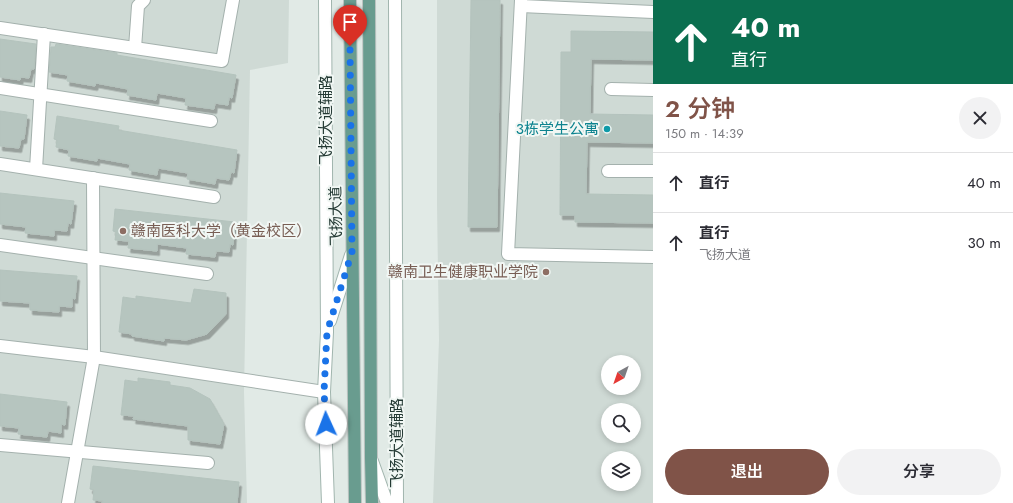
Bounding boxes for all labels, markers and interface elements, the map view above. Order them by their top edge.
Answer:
pin [333,5,367,46]
text: 40 m [731,7,800,48]
icon: arrive [339,11,361,33]
icon: ahead [665,16,717,68]
text: 直行 [731,47,767,73]
street label: 飞扬大道辅路 [315,75,337,165]
text: 2 分钟 [665,91,735,126]
button: close [959,97,1001,139]
place label: 3栋学生公寓 [516,118,599,140]
marker: 3栋学生公寓 [602,124,612,134]
text: 150 m · 14:39 [665,124,744,143]
icon: ahead [665,172,687,194]
text: 直行 [699,172,729,194]
text: 40 m [967,172,1001,194]
street label: 飞扬大道 [324,186,348,246]
place label: 赣南医科大学（黄金校区） [131,220,311,242]
text: 直行 [699,222,729,244]
marker: 赣南医科大学（黄金校区） [118,226,128,236]
icon: ahead [665,232,687,254]
text: 30 m [968,232,1001,254]
text: 飞扬大道 [699,245,751,264]
place label: 赣南卫生健康职业学院 [388,261,538,283]
marker: 赣南卫生健康职业学院 [541,267,551,277]
north arrow [601,355,641,395]
map controls [601,355,641,491]
street label: 飞扬大道辅路 [386,398,408,488]
position arrow [305,403,347,445]
button: search [601,403,641,443]
button: 退出 [665,449,829,495]
button: 分享 [837,449,1001,495]
button: layers [601,451,641,491]

